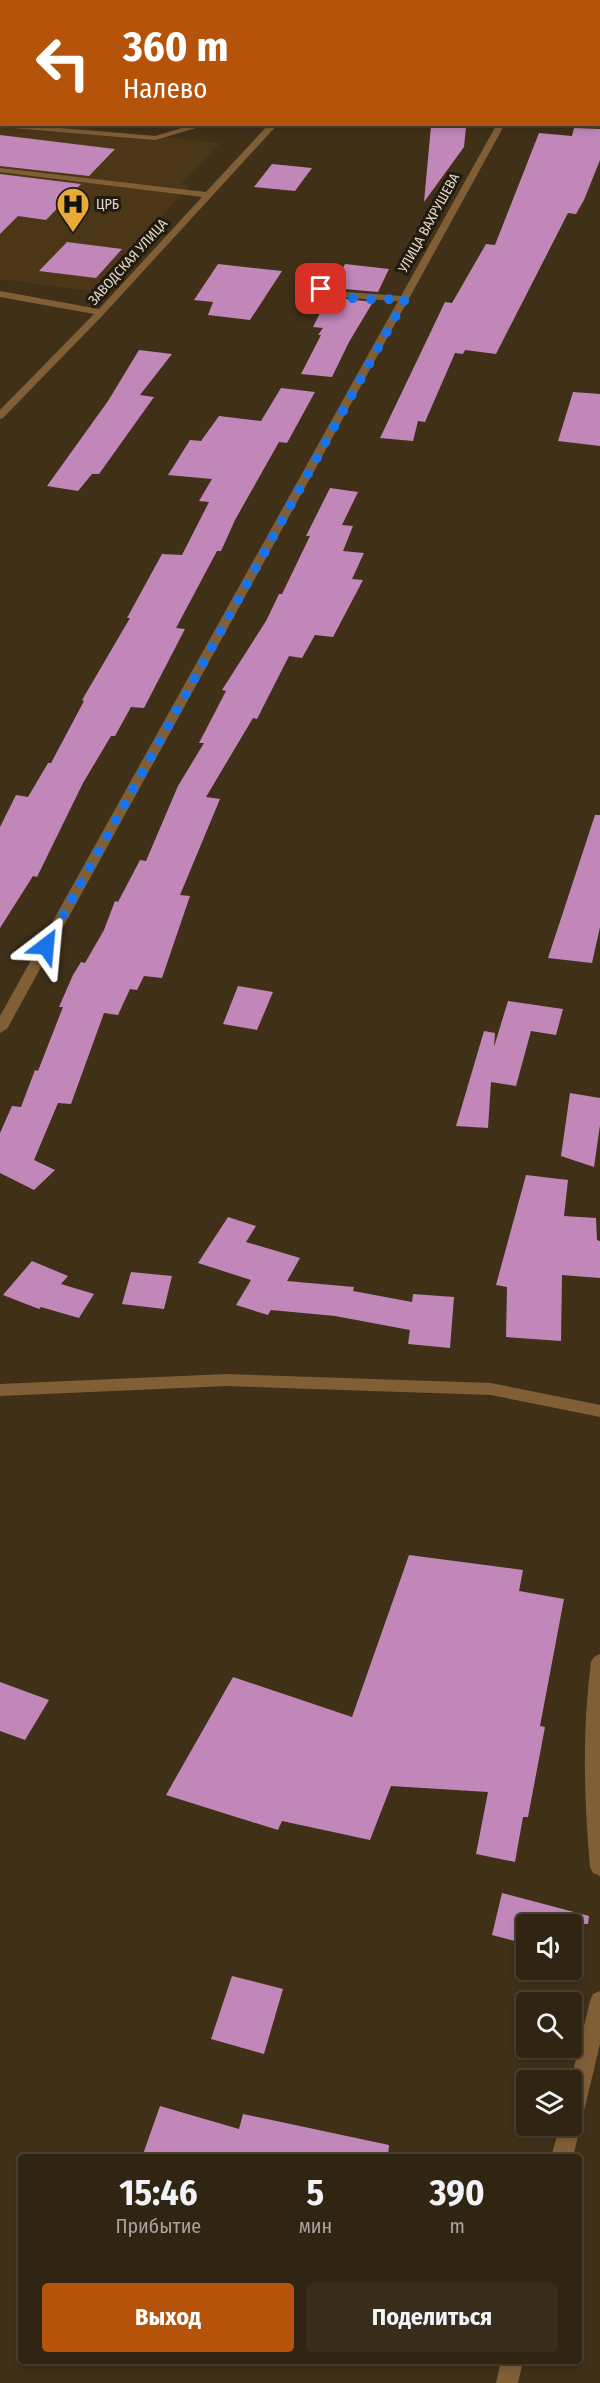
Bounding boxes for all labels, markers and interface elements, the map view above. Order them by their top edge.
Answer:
text: 360 m [123,22,229,72]
icon: left [24,24,102,102]
text: Налево [123,73,207,105]
street label: УЛИЦА ВАХРУШЕВА [394,170,464,277]
hospital icon: ЦРБ [55,186,91,233]
place label: ЦРБ [96,196,119,213]
street label: ЗАВОДСКАЯ УЛИЦА [85,215,172,309]
pin [295,263,346,314]
icon: arrive [304,272,337,305]
position arrow [14,914,78,978]
map controls [516,1914,582,2136]
button: sound [516,1914,582,1980]
button: search [516,1992,582,2058]
button: layers [516,2070,582,2136]
text: 15:46 [119,2171,197,2215]
text: 5 [307,2171,324,2215]
text: 390 [430,2171,485,2215]
text: Прибытие [115,2214,201,2238]
text: мин [299,2214,332,2238]
text: m [449,2214,465,2238]
button: Выход [42,2283,294,2352]
button: Поделиться [306,2283,558,2352]

